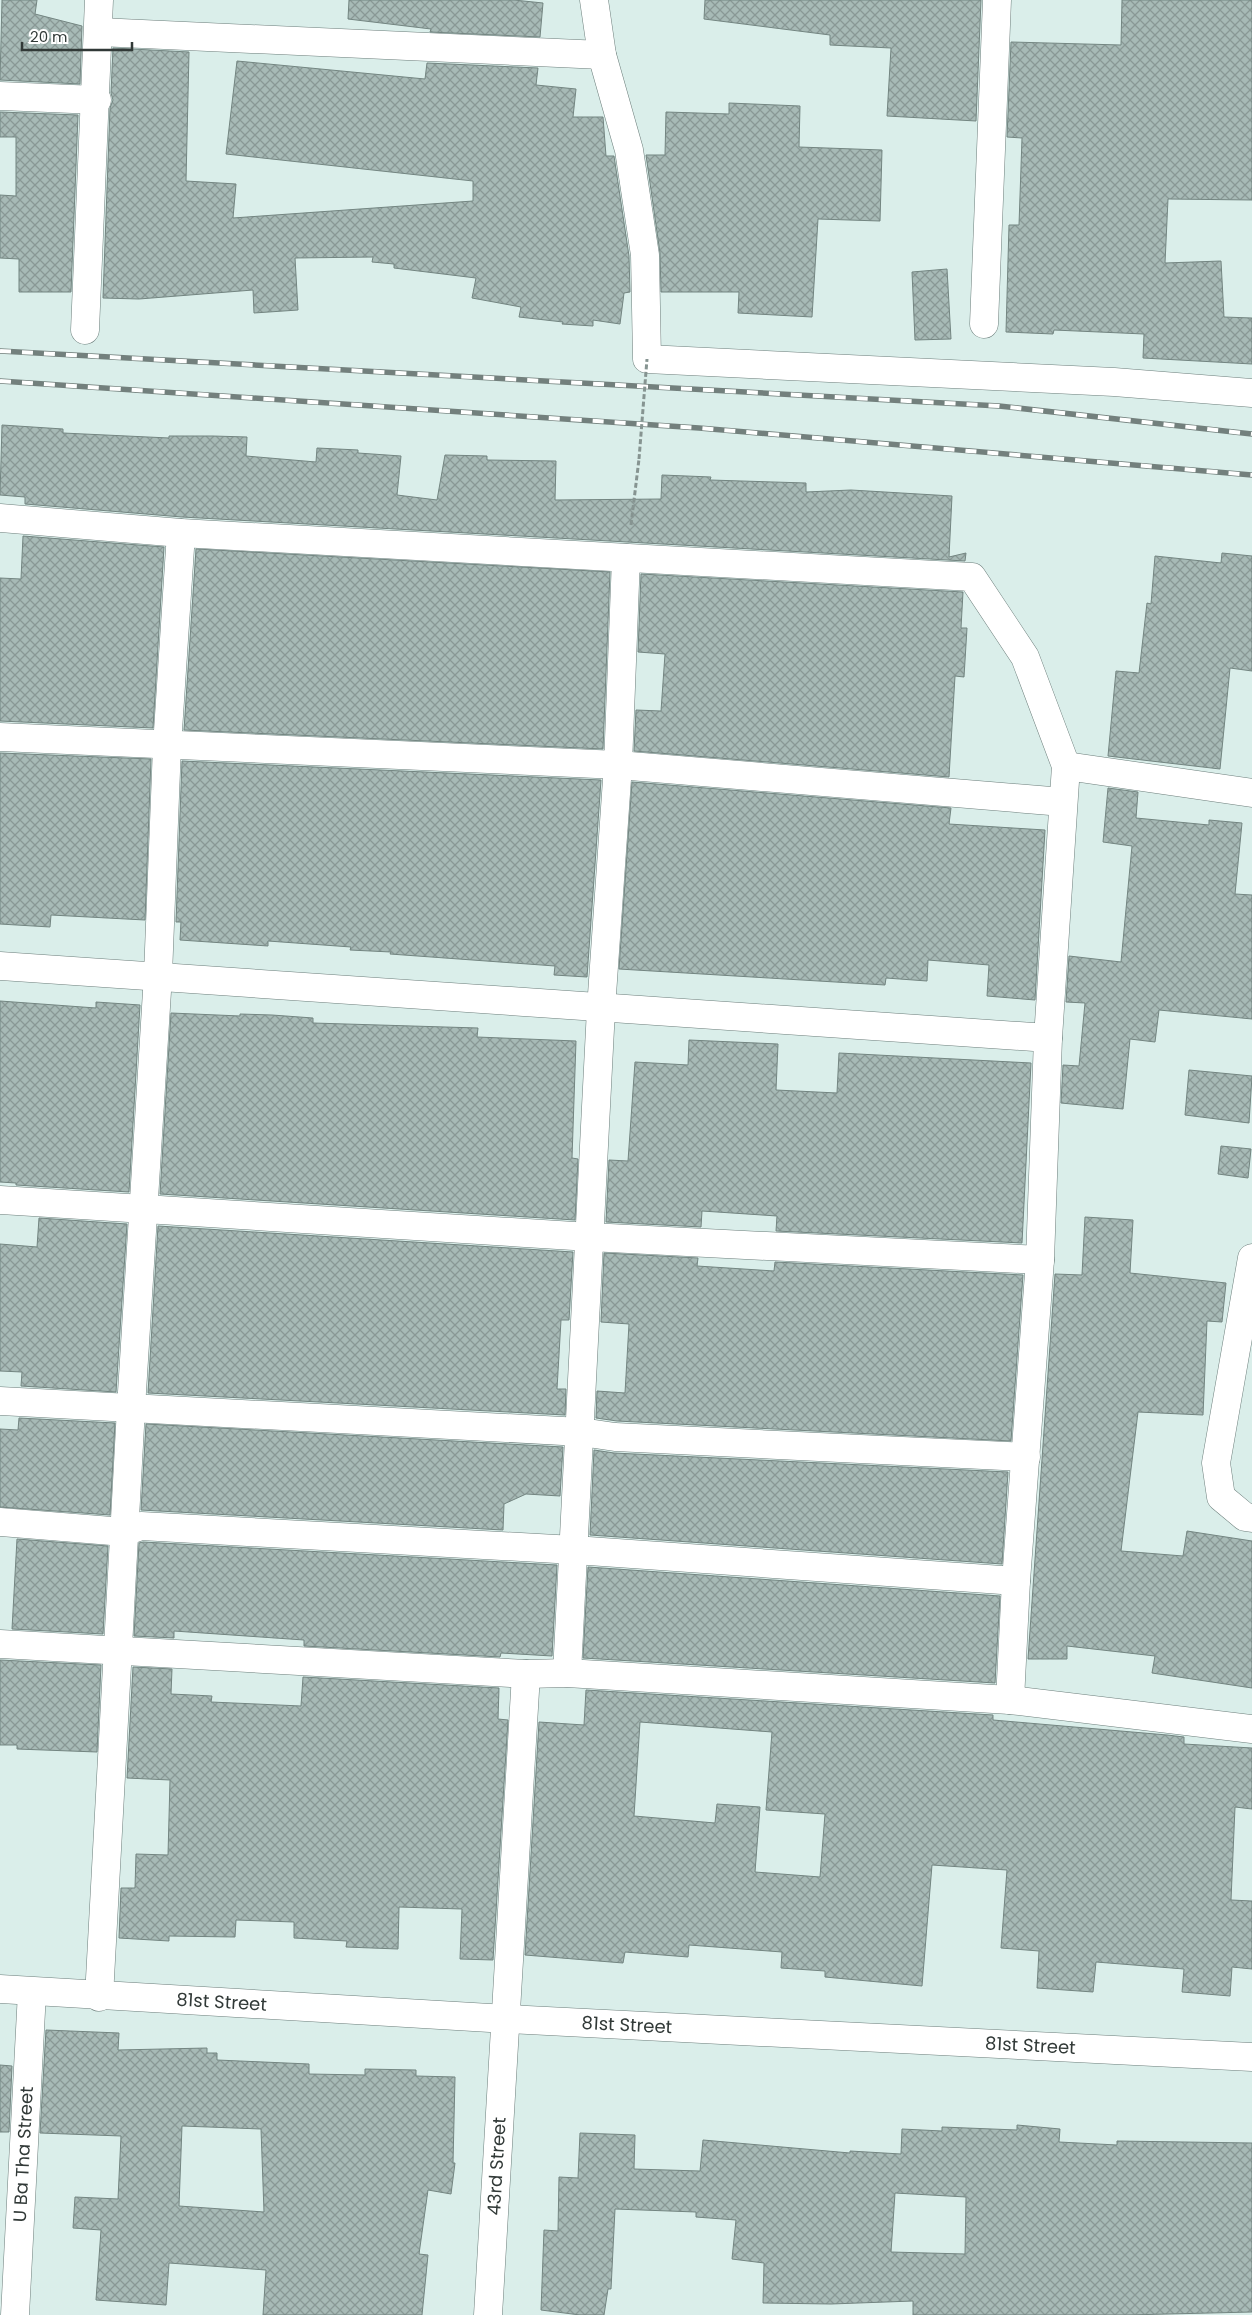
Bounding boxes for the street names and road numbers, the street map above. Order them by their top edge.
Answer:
street label: 81st Street [176,1986,268,2017]
street label: 81st Street [581,2010,673,2039]
street label: 81st Street [985,2030,1076,2060]
street label: U Ba Tha Street [7,2086,39,2223]
street label: 43rd Street [481,2116,512,2216]

